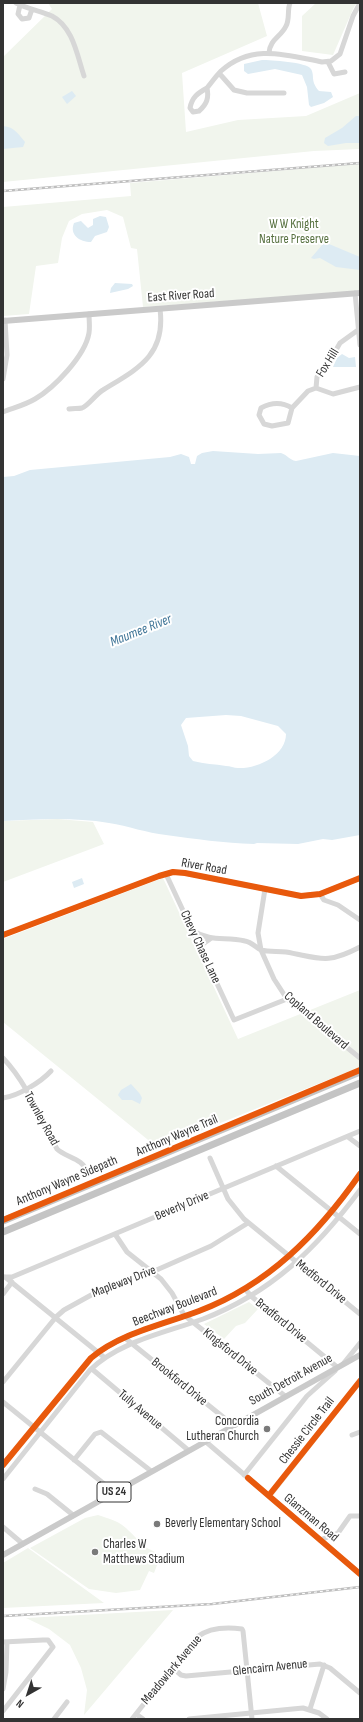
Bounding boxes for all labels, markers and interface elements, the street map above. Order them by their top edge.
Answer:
park label: W W Knight Nature Preserve [259,217,329,248]
street label: East River Road [147,286,215,306]
street label: Fox Hill [313,346,343,380]
water label: Maumee River [108,611,174,651]
street label: River Road [180,855,228,879]
street label: Chevy Chase Lane [176,908,224,986]
street label: Copland Boulevard [281,989,351,1053]
street label: Townley Road [20,1089,62,1149]
street label: Anthony Wayne Trail [134,1112,220,1160]
street label: Anthony Wayne Sidepath [14,1153,120,1209]
street label: Beverly Drive [153,1188,211,1224]
street label: Medford Drive [292,1257,350,1307]
street label: Mapleway Drive [90,1263,158,1301]
street label: Beechway Boulevard [131,1284,219,1330]
street label: Bradford Drive [252,1295,310,1347]
street label: Kingsford Drive [199,1325,261,1379]
street label: South Detroit Avenue [247,1351,335,1409]
street label: Brookford Drive [148,1355,210,1409]
street label: Tully Avenue [115,1387,165,1433]
street label: Chessie Circle Trail [276,1394,338,1468]
place label: Concordia Lutheran Church [186,1414,259,1445]
marker: Concordia Lutheran Church [262,1424,272,1434]
road number: US 24 [97,1482,131,1502]
street label: Glanzman Road [280,1491,342,1545]
place label: Beverly Elementary School [165,1516,281,1532]
marker: Beverly Elementary School [152,1519,162,1529]
place label: Charles W Matthews Stadium [103,1537,185,1568]
marker: Charles W Matthews Stadium [90,1547,100,1557]
street label: Meadowlark Avenue [138,1632,206,1708]
street label: Glencairn Avenue [232,1656,308,1680]
north arrow [8,1674,48,1714]
text: N [14,1697,27,1711]

